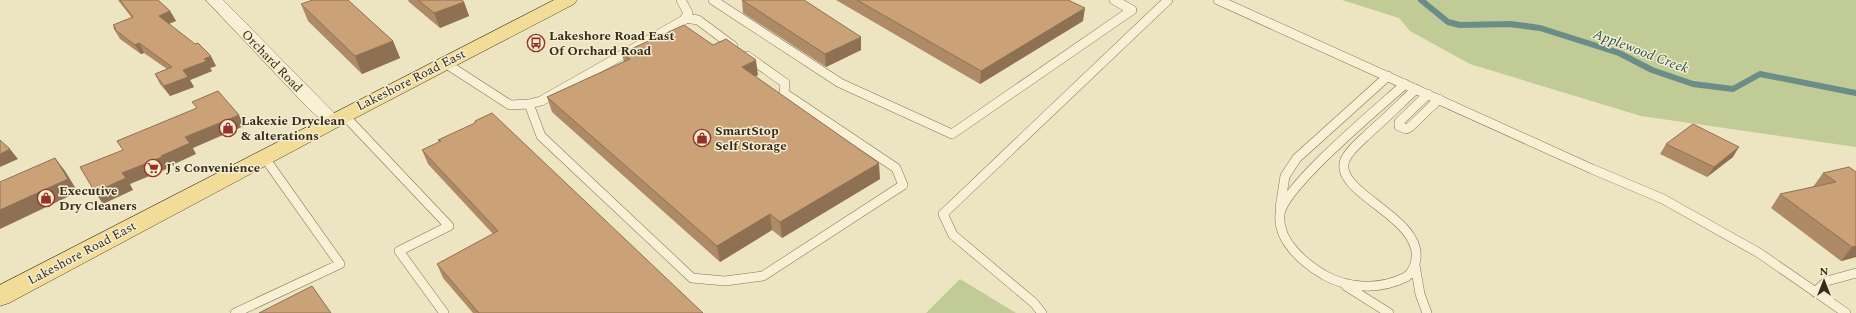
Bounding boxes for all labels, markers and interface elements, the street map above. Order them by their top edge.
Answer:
water label: Applewood Creek [1589,23,1692,79]
street label: Orchard Road [237,25,307,97]
place label: Lakeshore Road East Of Orchard Road [549,26,674,61]
bus stop icon: Lakeshore Road East Of Orchard Road [526,33,546,53]
street label: Lakeshore Road East [353,44,469,116]
place label: Lakexie Dryclean & alterations [241,111,345,146]
shop icon: Lakexie Dryclean & alterations [218,118,238,138]
place label: SmartStop Self Storage [715,121,787,156]
shop icon: SmartStop Self Storage [692,128,712,148]
supermarket icon: J's Convenience [143,158,163,178]
place label: J's Convenience [166,158,260,178]
place label: Executive Dry Cleaners [59,181,137,216]
shop icon: Executive Dry Cleaners [36,188,56,208]
street label: Lakeshore Road East [24,216,140,290]
north arrow [1804,261,1844,301]
text: N [1820,263,1829,280]

